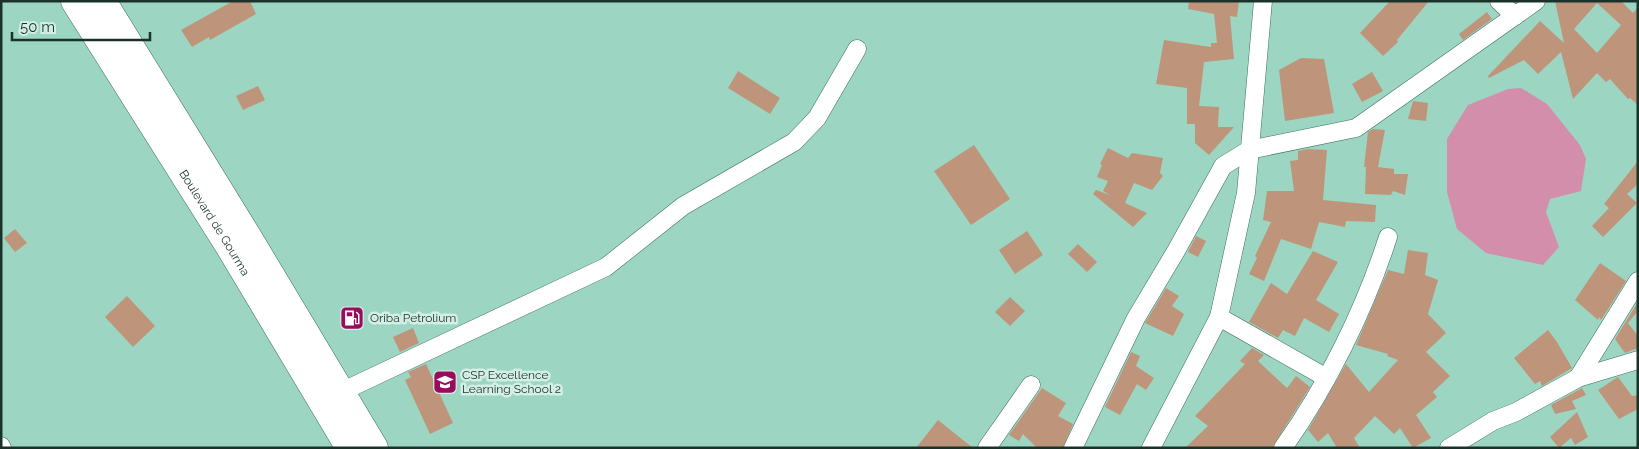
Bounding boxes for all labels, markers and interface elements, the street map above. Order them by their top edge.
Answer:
scale bar [12,10,150,42]
text: 50 m [20,18,55,36]
street label: Boulevard de Gourma [176,167,253,278]
fuel station icon: Oriba Petrolium [339,305,365,331]
place label: Oriba Petrolium [370,311,456,325]
place label: CSP Excellence Learning School 2 [462,368,561,396]
school or university icon: CSP Excellence Learning School 2 [432,369,458,395]

